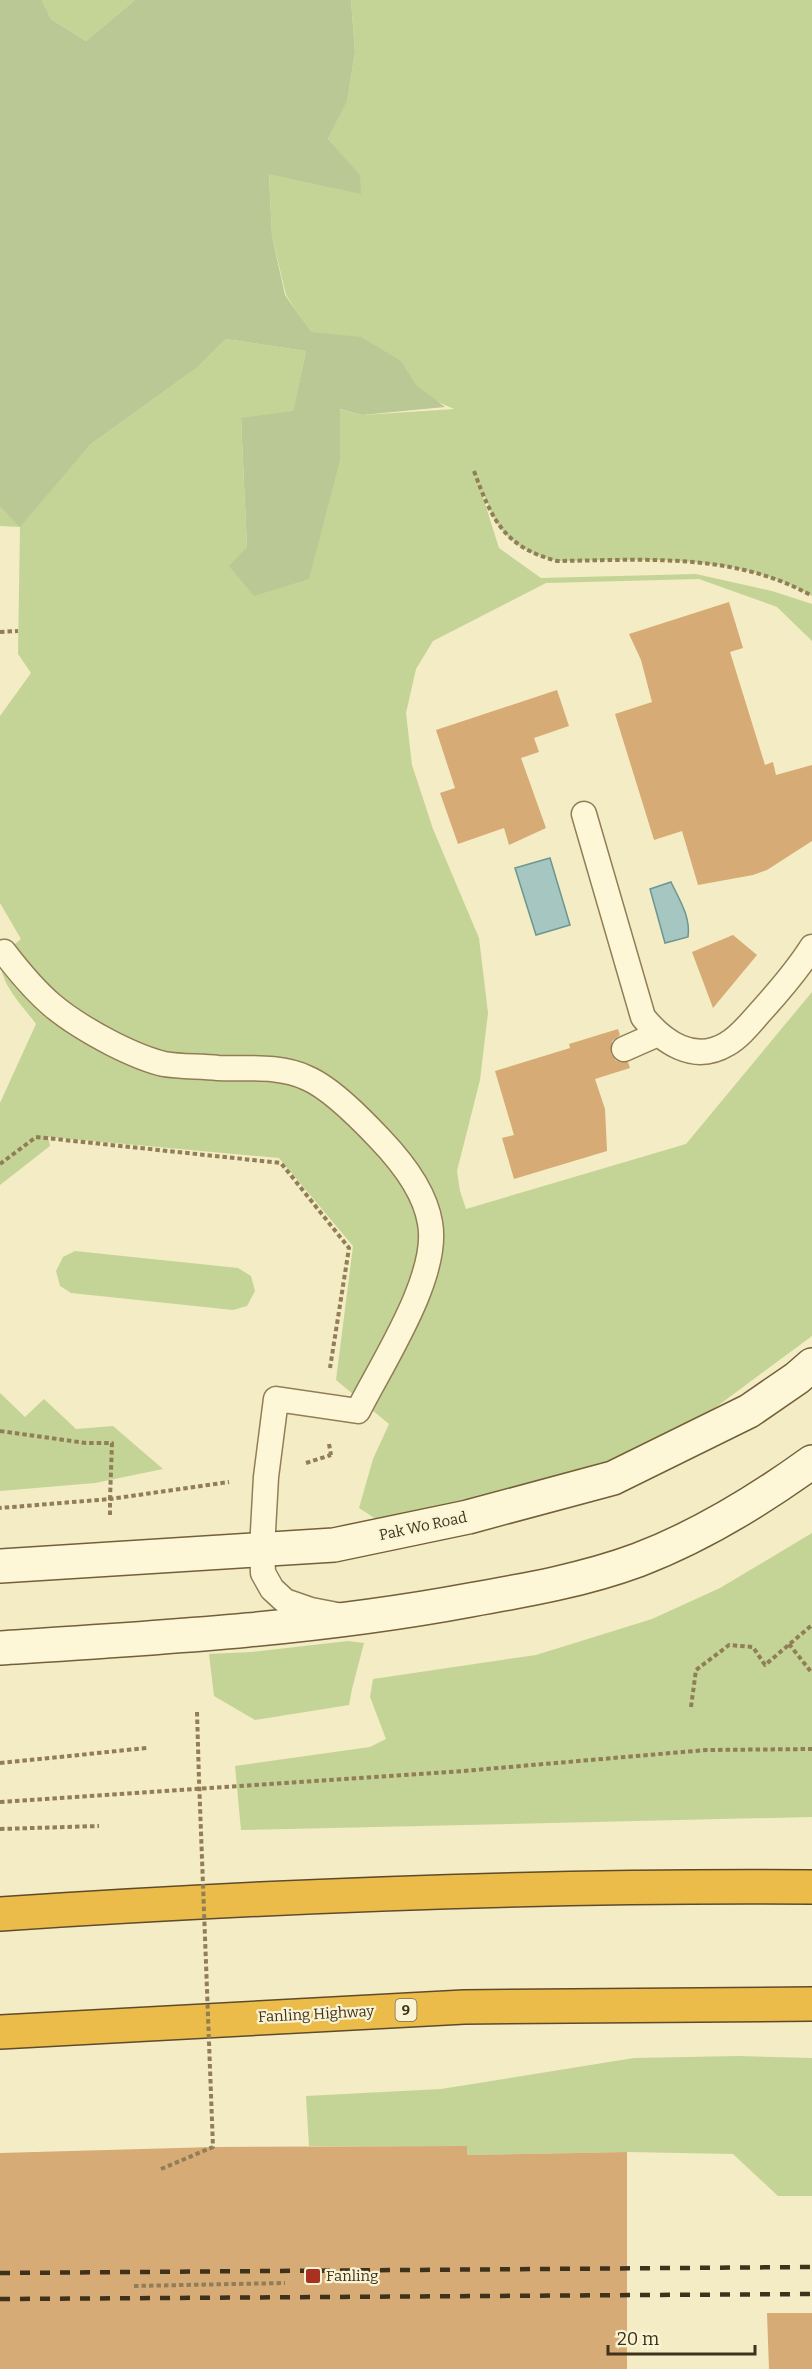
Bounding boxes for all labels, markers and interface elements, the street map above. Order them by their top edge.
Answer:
street label: Pak Wo Road [377,1508,469,1544]
road number: 9 [396,1999,416,2021]
street label: Fanling Highway [257,2002,375,2026]
marker: Fanling [304,2267,322,2285]
place label: Fanling [326,2267,378,2285]
scale bar [608,2318,755,2356]
text: 20 m [617,2328,659,2350]

